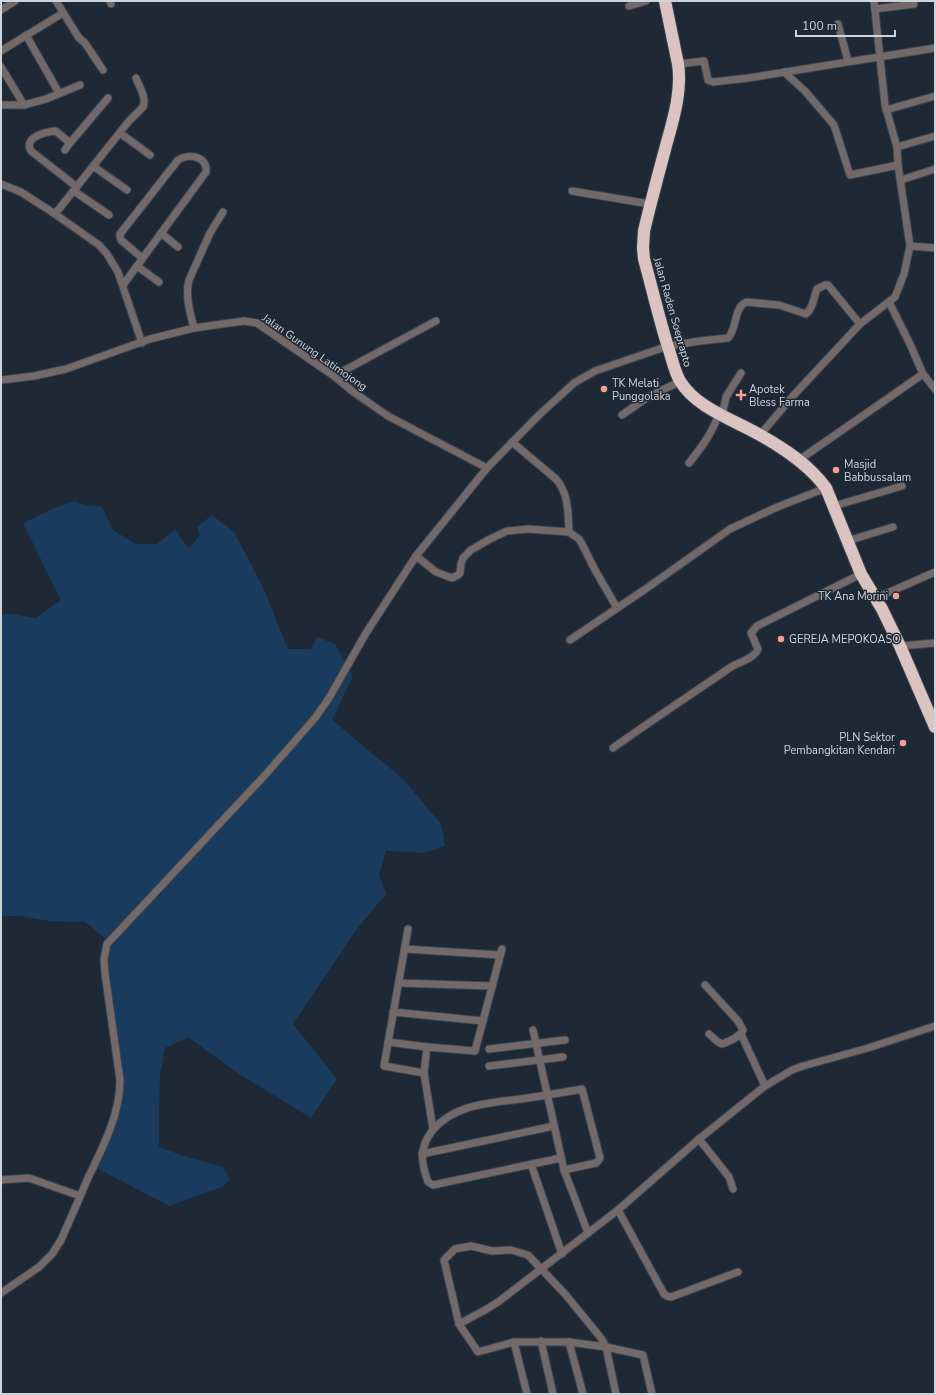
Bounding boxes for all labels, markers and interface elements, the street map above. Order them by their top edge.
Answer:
scale bar [796,12,895,38]
text: 100 m [802,18,837,34]
street label: Jalan Raden Soeprapto [649,255,695,369]
street label: Jalan Gunung Latimojong [258,310,370,394]
place label: TK Melati Punggolaka [612,376,671,404]
place label: Apotek Bless Farma [749,382,810,410]
marker: TK Melati Punggolaka [599,384,609,394]
marker: Apotek Bless Farma [736,390,746,400]
place label: Masjid Babbussalam [844,457,911,485]
marker: Masjid Babbussalam [831,465,841,475]
place label: TK Ana Morini [818,589,888,604]
marker: TK Ana Morini [891,591,901,601]
place label: GEREJA MEPOKOASO [789,632,901,647]
marker: GEREJA MEPOKOASO [776,634,786,644]
place label: PLN Sektor Pembangkitan Kendari [784,730,895,758]
marker: PLN Sektor Pembangkitan Kendari [898,738,908,748]

